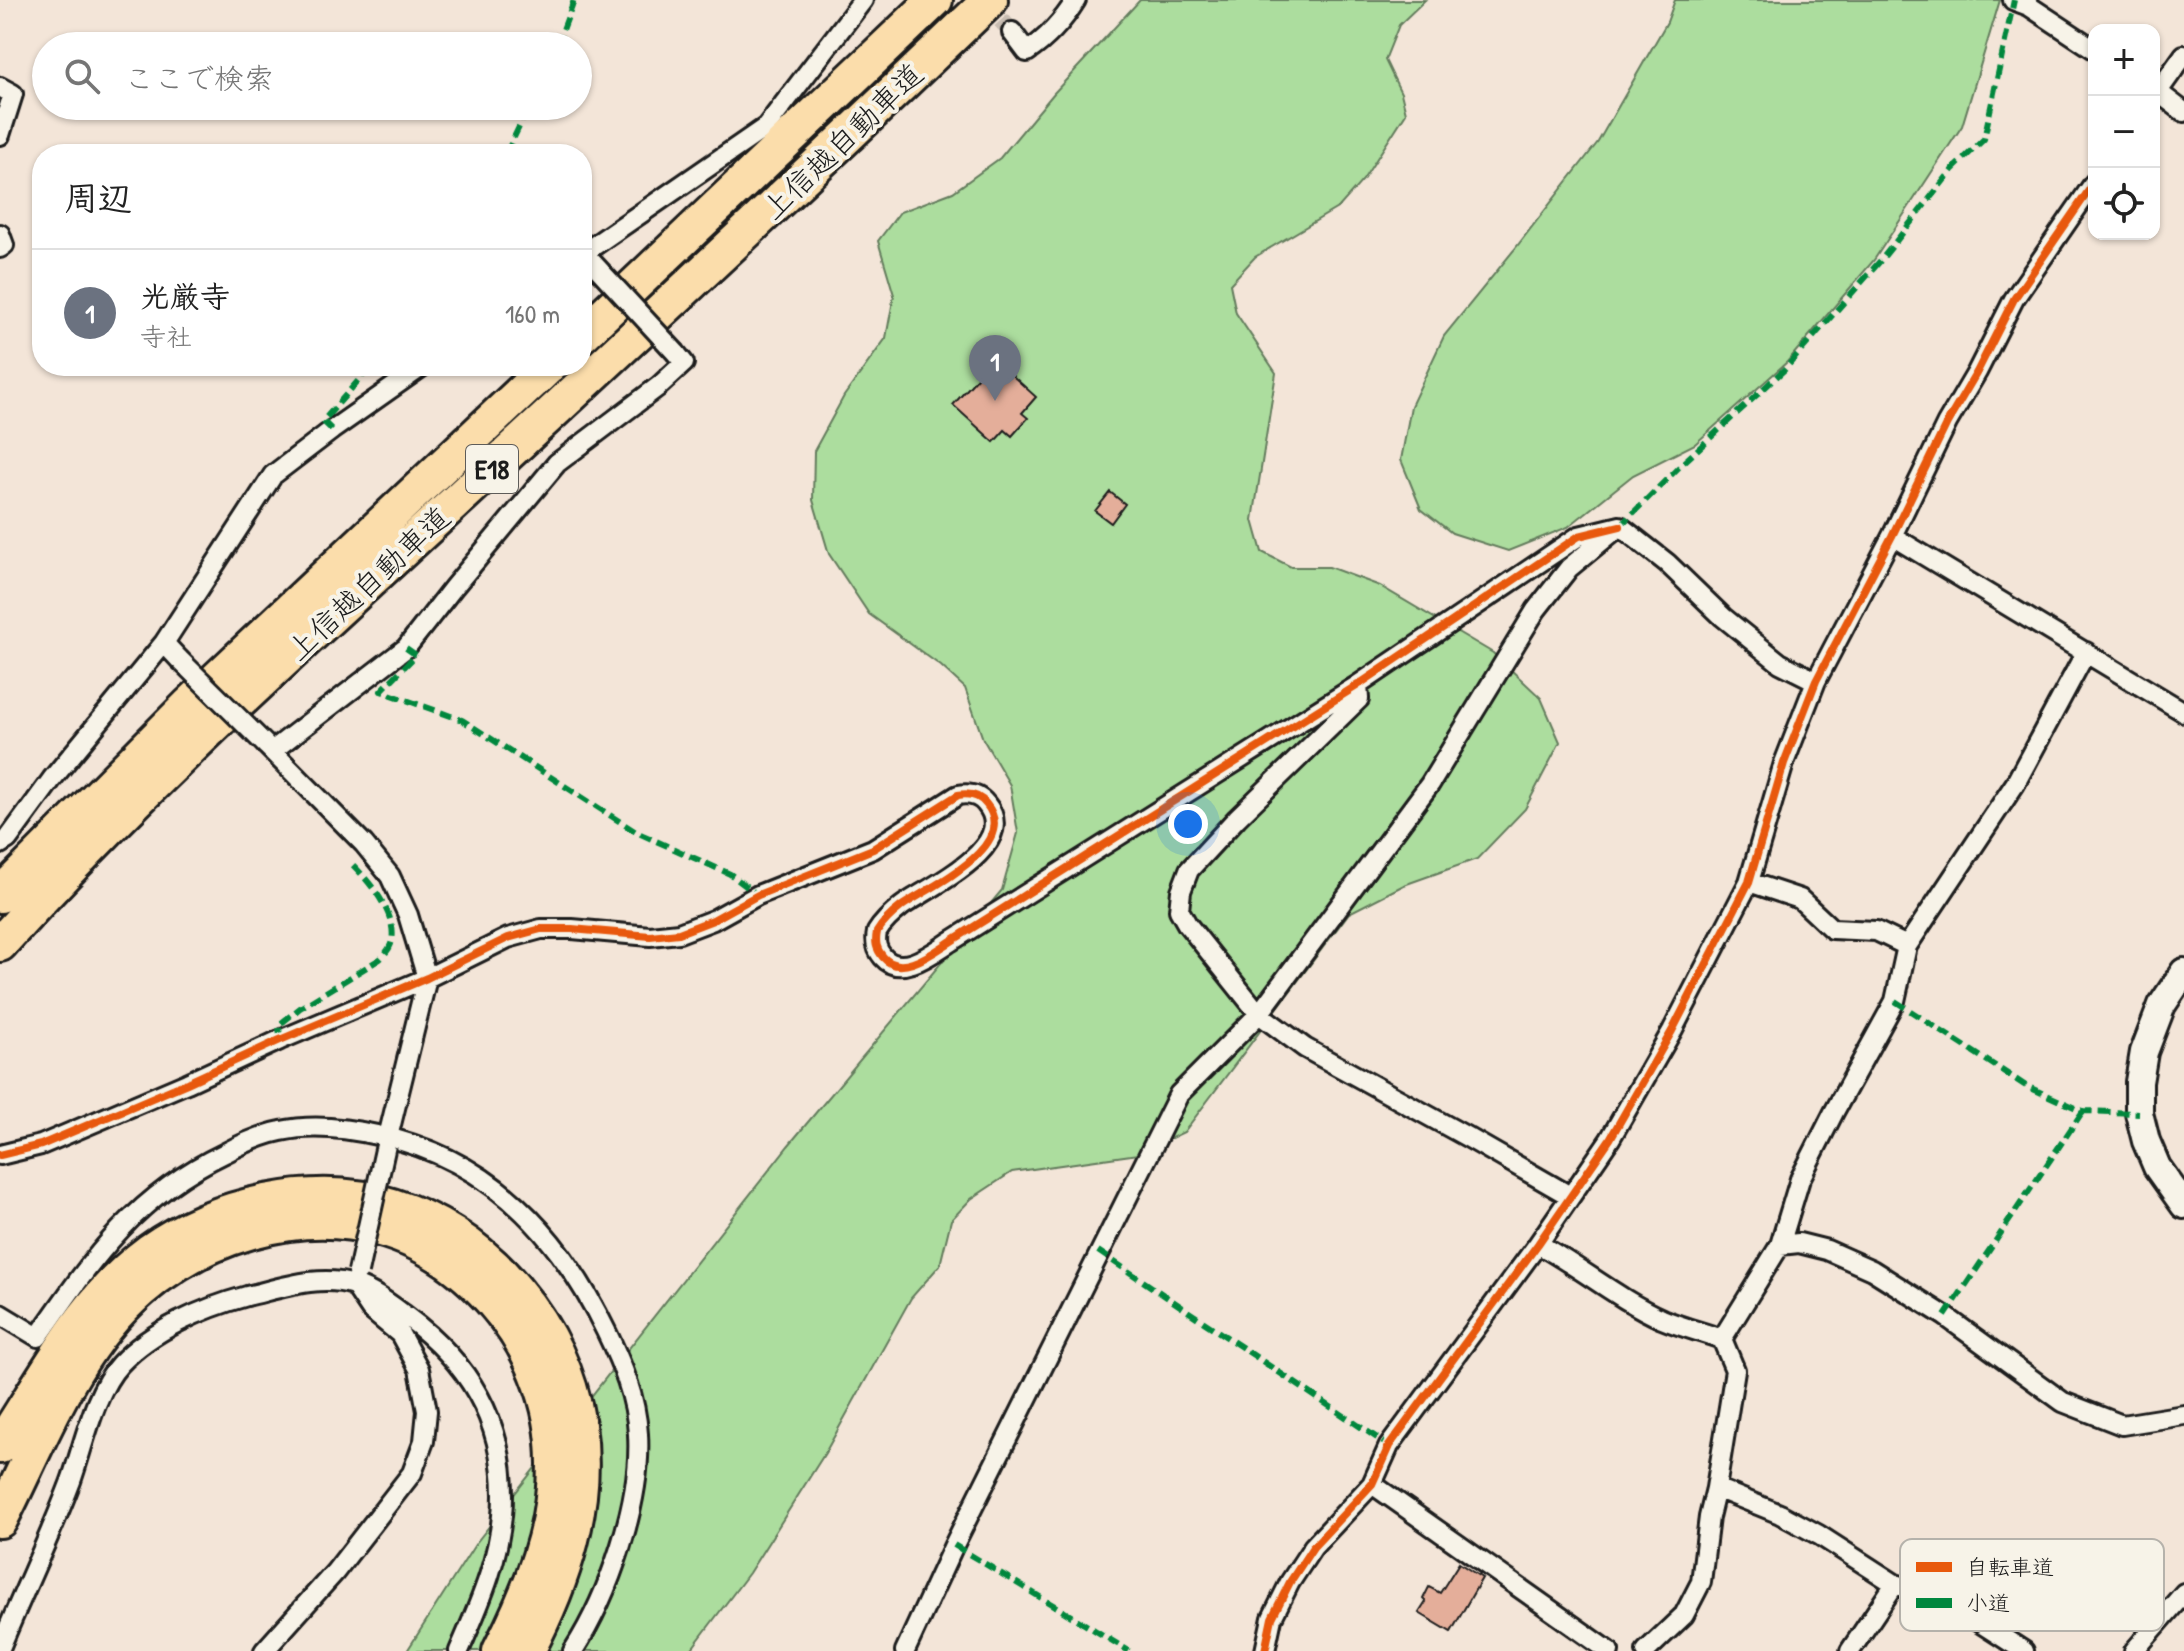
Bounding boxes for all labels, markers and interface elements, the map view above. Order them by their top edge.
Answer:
map controls [2088,24,2160,240]
button: + [2088,24,2160,96]
search box [32,32,592,120]
icon: search [60,54,104,98]
street label: 上信越自動車道 [753,54,931,228]
text: ここで検索 [124,58,274,98]
button: − [2088,96,2160,168]
button: locate [2088,168,2160,240]
text: 周辺 [64,175,132,221]
text: 光厳寺 [140,276,230,316]
text: 1 [85,296,95,331]
text: 160 m [505,296,560,331]
text: 寺社 [140,319,192,354]
pin: 1 [969,335,1021,401]
road number: E18 [466,445,518,493]
street label: 上信越自動車道 [278,497,458,669]
your location [1168,804,1208,844]
legend [1900,1539,2164,1631]
text: 自転車道 [1966,1552,2054,1582]
text: 小道 [1966,1588,2010,1618]

